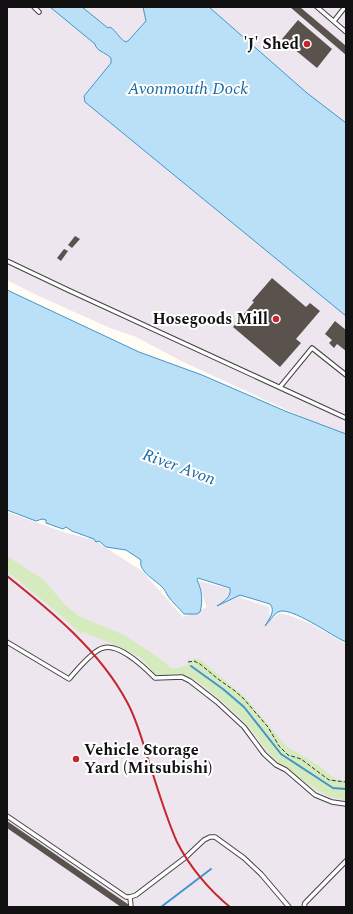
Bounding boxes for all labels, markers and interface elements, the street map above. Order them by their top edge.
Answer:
place label: 'J' Shed [244,32,299,56]
marker: 'J' Shed [302,39,312,49]
water label: Avonmouth Dock [127,76,248,102]
place label: Hosegoods Mill [152,307,268,331]
marker: Hosegoods Mill [271,314,281,324]
water label: River Avon [139,442,219,492]
place label: Vehicle Storage Yard (Mitsubishi) [84,738,212,780]
marker: Vehicle Storage Yard (Mitsubishi) [71,754,81,764]

